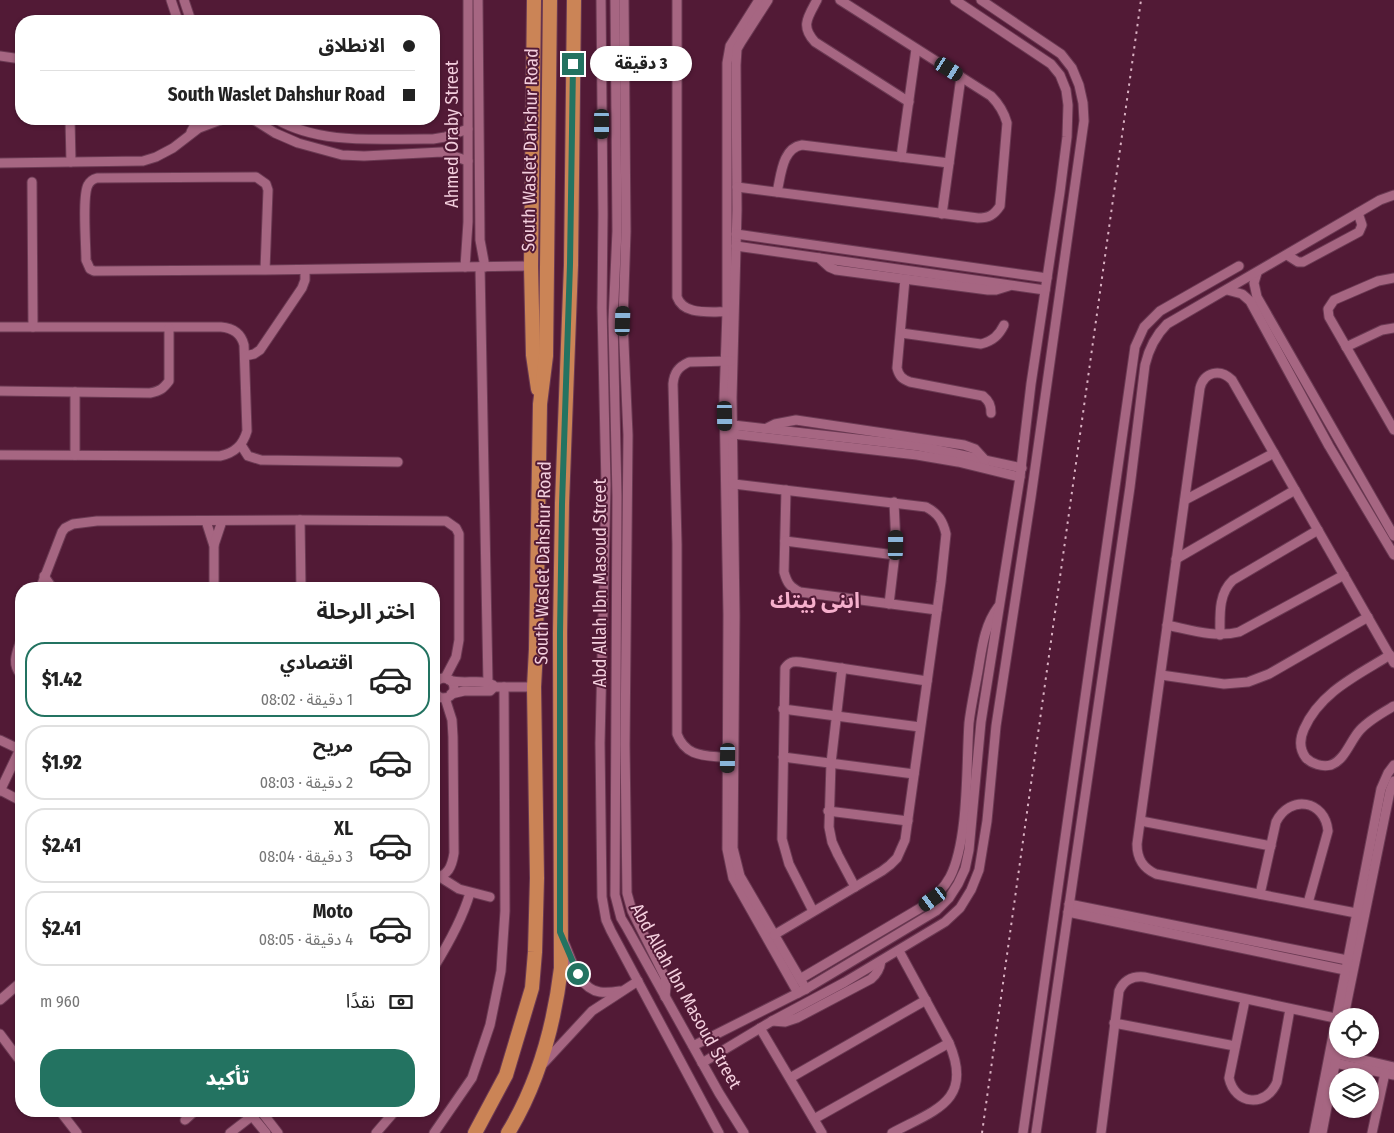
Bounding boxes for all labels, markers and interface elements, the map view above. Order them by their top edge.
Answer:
text: الانطلاق [319,34,385,57]
callout: 3 دقيقة [590,46,693,82]
street label: South Waslet Dahshur Road [517,48,543,252]
route end [562,53,584,75]
text: 3 دقيقة [615,54,667,73]
car [932,55,965,83]
street label: Ahmed Oraby Street [441,60,463,208]
text: South Waslet Dahshur Road [168,83,385,106]
car [594,109,609,139]
car [614,306,631,336]
car [717,401,732,431]
street label: South Waslet Dahshur Road [530,461,556,665]
street label: Abd Allah Ibn Masoud Street [589,479,611,687]
car [888,530,903,560]
district label: ابنى بيتك [770,587,860,614]
text: اختر الرحلة [316,598,415,625]
text: اقتصادي [280,651,353,674]
icon: car [368,657,413,702]
text: $1.42 [42,668,82,691]
text: 1 دقيقة · 08:02 [261,690,353,709]
text: مريح [313,734,353,757]
icon: car [368,740,413,785]
car [720,743,735,773]
text: $1.92 [42,751,82,774]
text: 2 دقيقة · 08:03 [260,773,353,792]
text: XL [334,817,353,840]
icon: car [368,823,413,868]
text: $2.41 [42,834,81,857]
text: 3 دقيقة · 08:04 [259,847,353,866]
car [916,884,949,914]
street label: Abd Allah Ibn Masoud Street [626,899,746,1093]
text: Moto [313,900,353,923]
icon: car [368,906,413,951]
text: $2.41 [42,917,81,940]
text: 4 دقيقة · 08:05 [259,930,353,949]
route start [567,963,589,985]
icon: cash [387,988,415,1016]
text: نقدًا [346,990,375,1013]
text: 960 m [40,992,80,1011]
map controls [1329,1008,1379,1118]
button: locate [1329,1008,1379,1058]
button: تأكيد [40,1049,415,1107]
button: layers [1329,1068,1379,1118]

